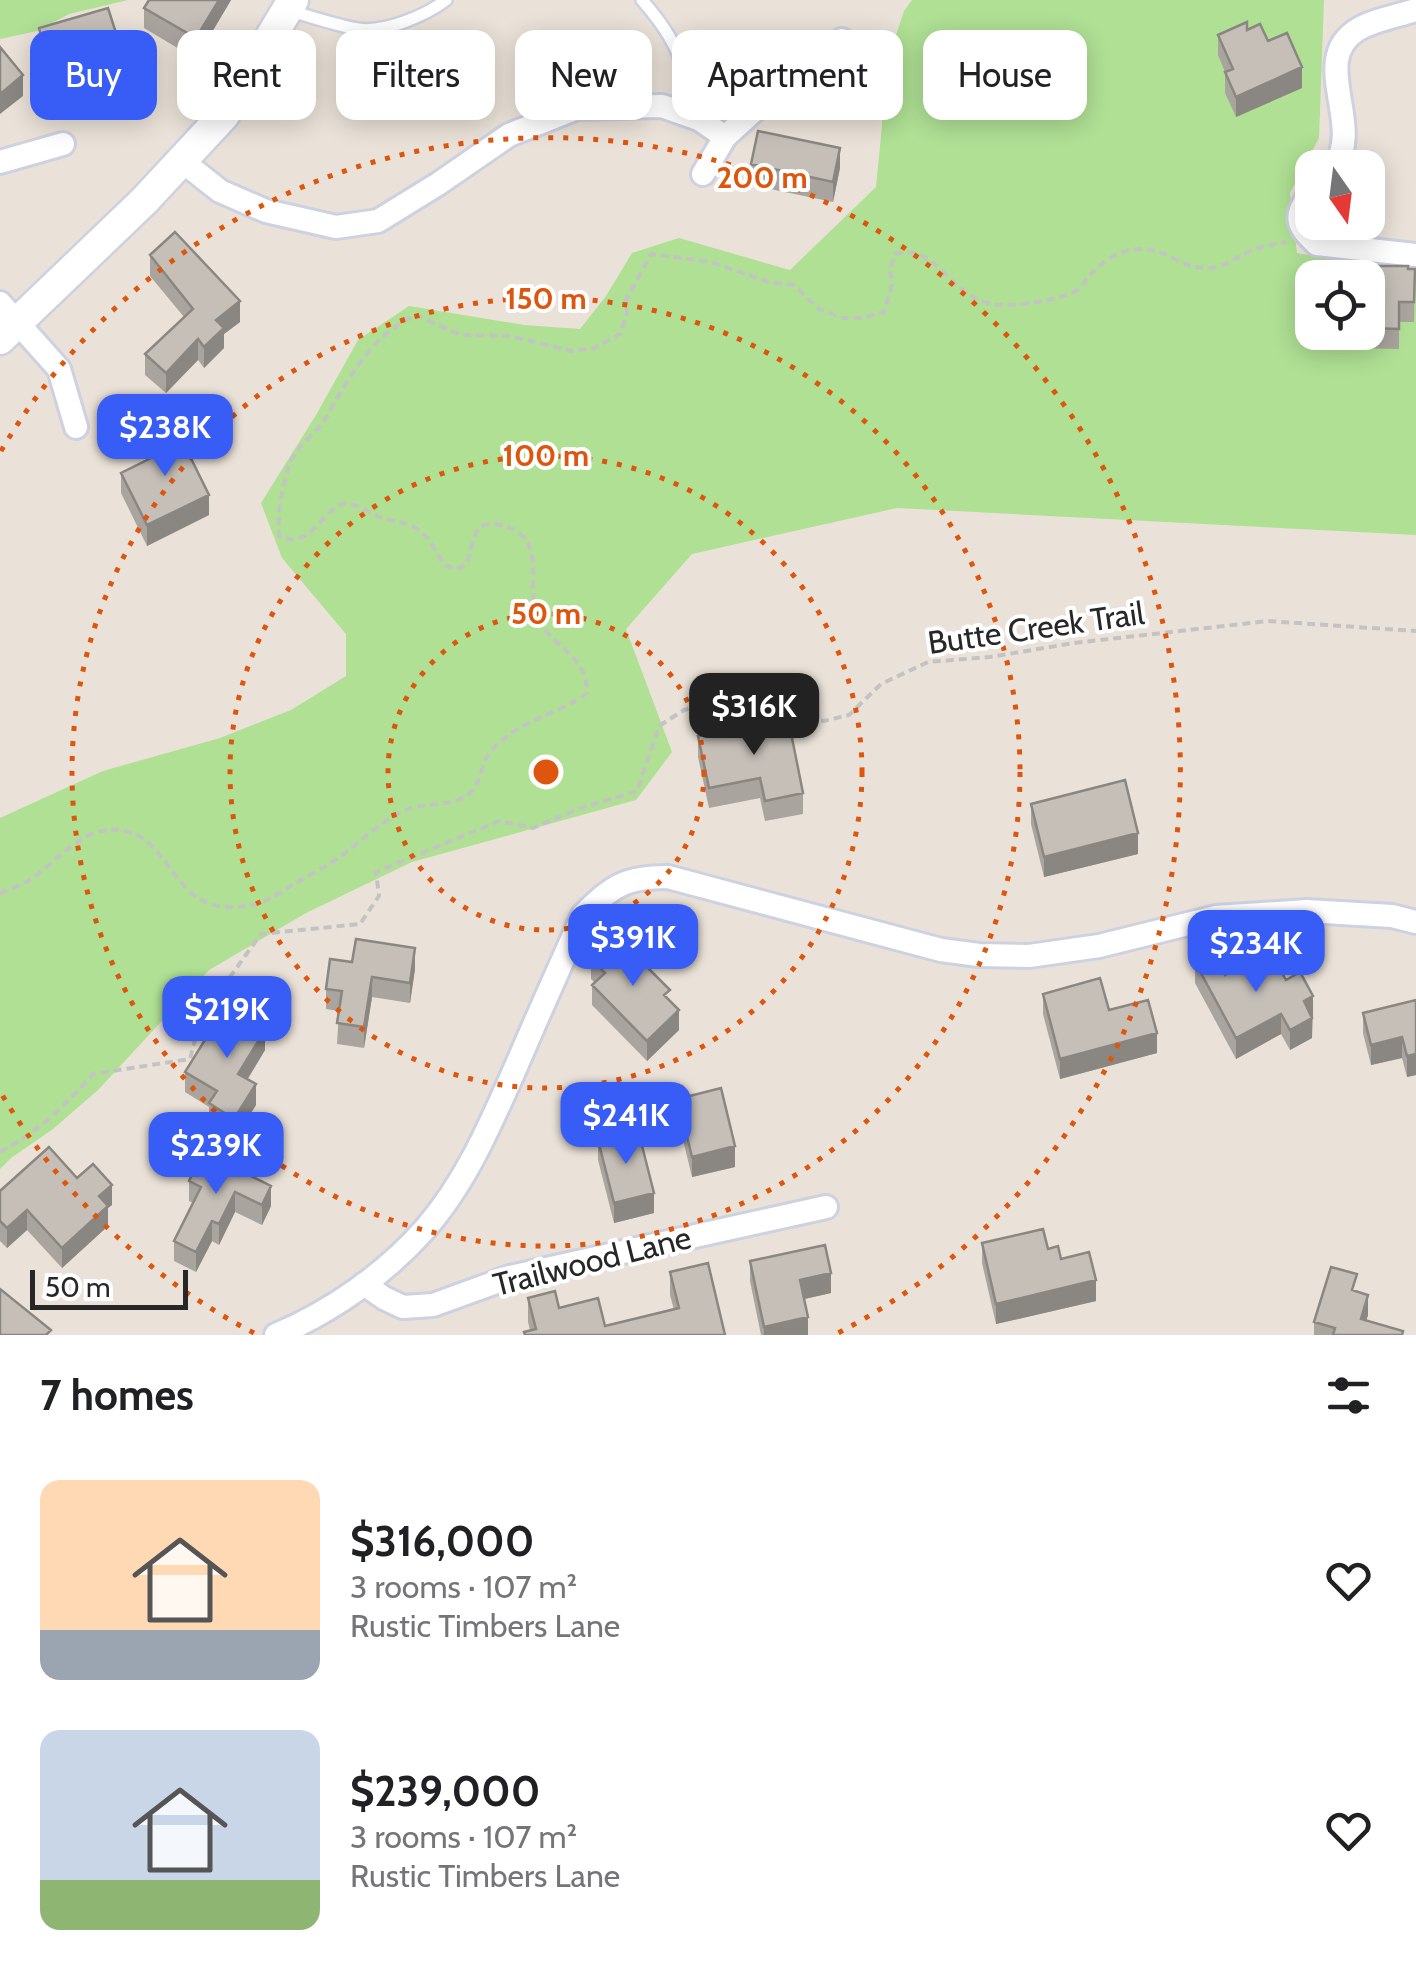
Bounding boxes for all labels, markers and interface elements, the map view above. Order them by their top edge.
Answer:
chip: Buy [30,30,157,120]
chip: Rent [177,30,316,120]
chip: Filters [336,30,495,120]
chip: New [515,30,652,120]
chip: Apartment [672,30,903,120]
chip: House [923,30,1087,120]
north arrow [1295,150,1385,240]
map controls [1295,150,1385,350]
text: 200 m [716,159,808,196]
button: locate [1295,260,1385,350]
text: 150 m [505,280,587,317]
pin: $238K [95,394,235,479]
text: $238K [119,407,211,446]
text: 100 m [503,437,589,474]
street label: Butte Creek Trail [925,593,1147,662]
text: 50 m [511,595,581,632]
pin: $316K [684,673,824,758]
text: $316K [711,686,797,725]
centre of rings [528,754,564,790]
pin: $391K [563,904,703,989]
pin: $234K [1186,910,1326,995]
text: $391K [590,917,676,956]
text: $234K [1210,923,1302,962]
pin: $219K [157,976,297,1061]
text: $219K [184,989,270,1028]
pin: $241K [556,1082,696,1167]
text: $241K [583,1095,669,1134]
pin: $239K [146,1112,286,1197]
text: $239K [171,1125,261,1164]
street label: Trailwood Lane [489,1217,695,1304]
scale bar [30,1265,188,1310]
text: 50 m [45,1270,111,1304]
icon: filters [1321,1368,1376,1423]
text: 7 homes [40,1369,194,1421]
text: $316,000 [350,1515,534,1567]
icon: home [120,1520,240,1640]
icon: heart [1321,1553,1376,1608]
text: 3 rooms · 107 m² [350,1567,577,1606]
text: Rustic Timbers Lane [350,1606,620,1645]
text: $239,000 [350,1765,540,1817]
icon: home [120,1770,240,1890]
icon: heart [1321,1803,1376,1858]
text: 3 rooms · 107 m² [350,1817,577,1856]
text: Rustic Timbers Lane [350,1856,620,1895]

